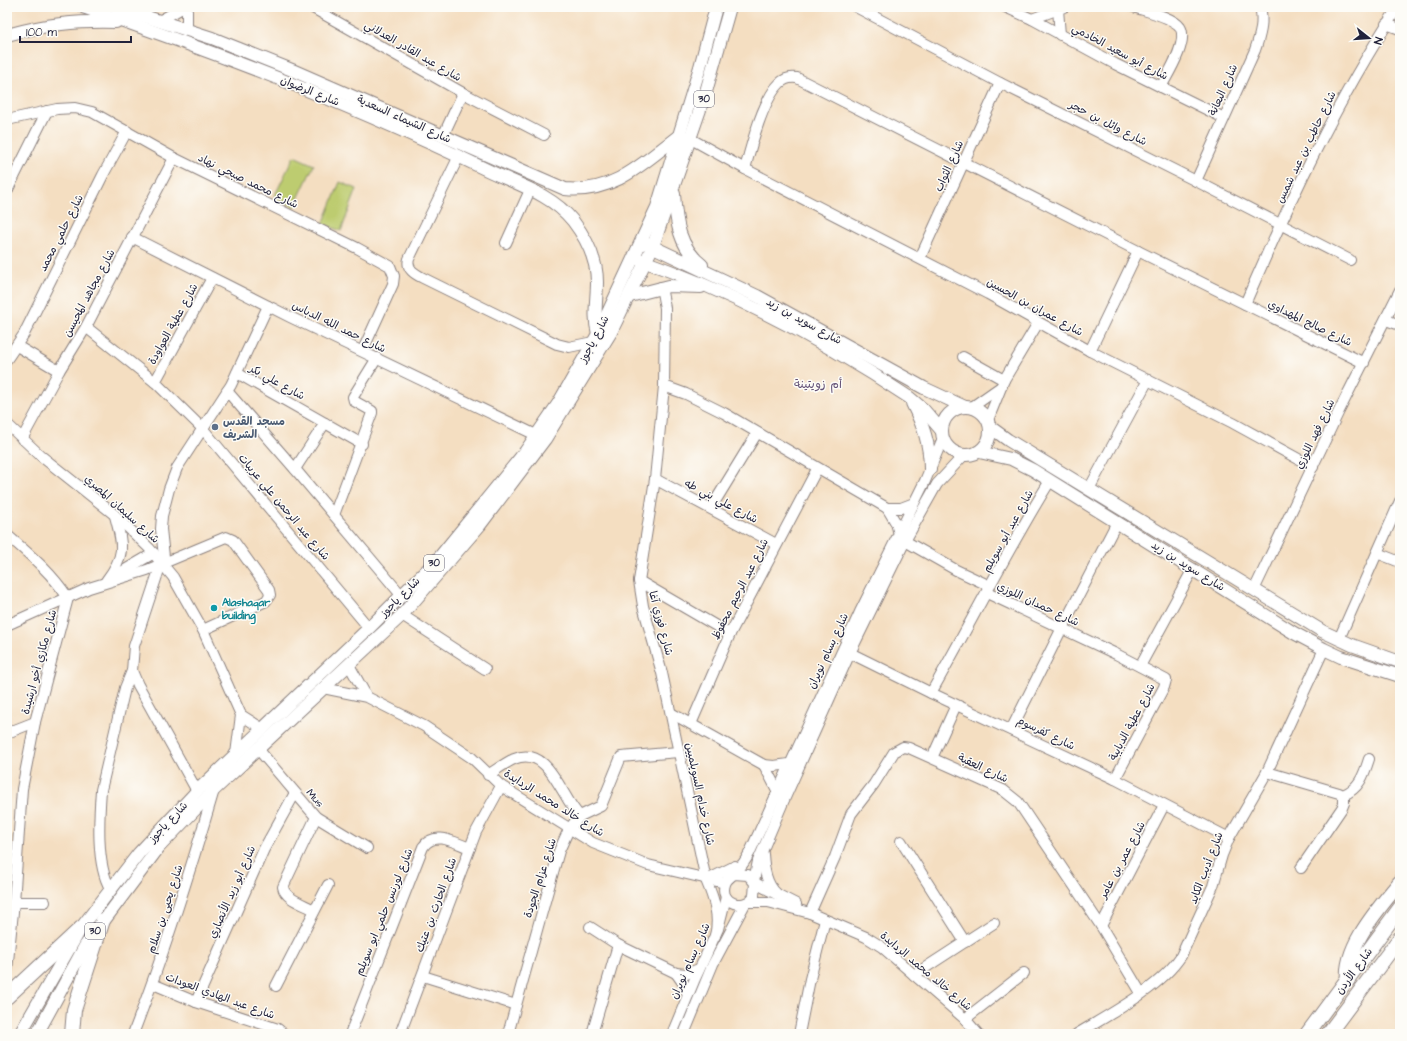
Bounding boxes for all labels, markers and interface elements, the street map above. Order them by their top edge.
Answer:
street label: شارع عبد القادر العدلاني [360,17,464,87]
scale bar [20,18,131,44]
north arrow [1349,18,1389,58]
street label: شارع أبو سعيد الخادمي [1068,20,1171,86]
text: 100 m [26,24,57,41]
text: N [1370,35,1386,46]
street label: شارع البعانة [1205,62,1242,119]
street label: شارع الرضوان [278,72,342,111]
street label: شارع حاطب بن عبد شمس [1272,89,1341,206]
street label: شارع الشيماء السعدية [354,91,453,147]
road number: 30 [694,91,714,107]
street label: شارع وائل بن حجر [1065,96,1150,150]
street label: شارع الثواب [931,138,968,195]
street label: شارع محمد صبحي نهاد [194,150,301,214]
street label: شارع حلمي محمد [35,192,90,275]
street label: شارع مجاهد المحيسن [60,246,119,340]
street label: شارع عمران بن الحسين [984,274,1086,341]
street label: شارع عطية العواودة [145,281,202,368]
street label: شارع سويد بن زيد [763,294,844,349]
street label: شارع صالح المهداوي [1265,296,1355,351]
street label: شارع حمد الله الدباس [289,298,389,357]
street label: شارع ياجوز [575,313,614,366]
street label: شارع علي بكر [244,360,307,406]
district label: أم زويتينة [794,376,842,393]
street label: شارع فهد اللوزي [1292,397,1339,472]
place label: مسجد القدس الشريف [223,414,285,442]
marker: مسجد القدس الشريف [210,422,220,432]
street label: شارع عبد الرحمن علي عربيات [233,451,333,565]
street label: شارع سليمان المصري [81,471,163,548]
street label: شارع علي بني طه [680,475,760,529]
street label: شارع عبد أبو سويلم [979,487,1038,575]
street label: شارع عبد الرحيم محفوظ [708,536,773,643]
street label: شارع سويد بن زيد [1148,537,1228,596]
road number: 30 [424,555,444,571]
street label: شارع ياجوز [376,574,424,622]
street label: شارع حمدان اللوزي [994,578,1082,631]
street label: شارع فوزي آغا [644,589,677,657]
place label: Alashaqar building [222,595,271,625]
marker: Alashaqar building [209,603,219,613]
street label: شارع مكازي أخو ارشيدة [18,608,61,716]
street label: شارع بسام نويران [804,611,853,692]
street label: شارع عطية الدبايبة [1105,681,1159,764]
street label: شارع كفرسوم [1014,713,1077,754]
street label: شارع خدام السويلميين [681,741,718,847]
street label: شارع العقبة [955,750,1011,787]
street label: شارع خالد محمد الردايدة [500,766,607,841]
street label: Mus [303,785,328,811]
street label: شارع ياجوز [144,798,192,847]
street label: شارع عمر بن عامر [1095,819,1150,903]
street label: شارع أديب الكايد [1185,830,1228,906]
street label: شارع عزام الجودة [520,836,561,920]
street label: شارع أبو زيد الأنصاري [205,843,260,941]
street label: شارع لورنس حلمي ابو سويلم [352,846,419,979]
street label: شارع الحارث بن عتيك [412,856,461,955]
street label: شارع يحيى بن سلام [144,863,187,955]
street label: شارع بسام نويران [667,921,714,1002]
road number: 30 [85,923,105,939]
street label: شارع خالد محمد الردايدة [876,928,975,1015]
street label: شارع الأردن [1332,945,1377,998]
street label: شارع عبد الهادي العودات [163,969,277,1024]

